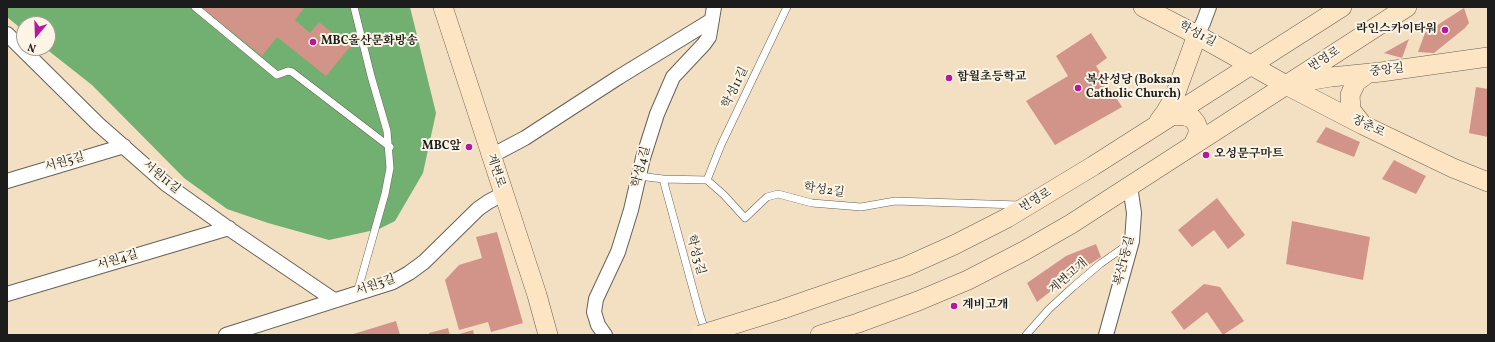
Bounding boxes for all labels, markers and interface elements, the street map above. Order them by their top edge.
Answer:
north arrow [16,16,56,56]
street label: 학성1길 [1176,19,1218,51]
place label: 라인스카이타워 [1356,23,1437,37]
marker: 라인스카이타워 [1440,25,1450,35]
place label: MBC울산문화방송 [321,35,418,49]
marker: MBC울산문화방송 [308,37,318,47]
text: N [26,38,38,55]
street label: 번영로 [1306,44,1344,76]
street label: 중앙길 [1369,62,1405,80]
street label: 학성11길 [720,65,752,111]
place label: 함월초등학교 [957,71,1027,85]
marker: 함월초등학교 [944,73,954,83]
place label: 복산성당 (Boksan Catholic Church) [1086,74,1181,102]
marker: 복산성당 (Boksan Catholic Church) [1073,83,1083,93]
street label: 장춘로 [1349,113,1387,141]
place label: MBC앞 [422,140,461,154]
marker: MBC앞 [464,142,474,152]
street label: 학성4길 [630,145,654,189]
place label: 오성문구마트 [1214,148,1284,162]
street label: 서원5길 [44,150,86,176]
marker: 오성문구마트 [1201,150,1211,160]
street label: 계변로 [483,152,507,190]
street label: 서원11길 [139,159,183,197]
street label: 학성2길 [803,181,845,201]
street label: 번영로 [1017,186,1055,216]
street label: 학성3길 [683,233,707,277]
street label: 복산1동길 [1112,235,1138,287]
street label: 서원4길 [96,248,140,274]
street label: 계변고개 [1047,256,1091,298]
street label: 서원3길 [354,273,398,299]
place label: 계비고개 [962,299,1008,313]
marker: 계비고개 [949,301,959,311]

